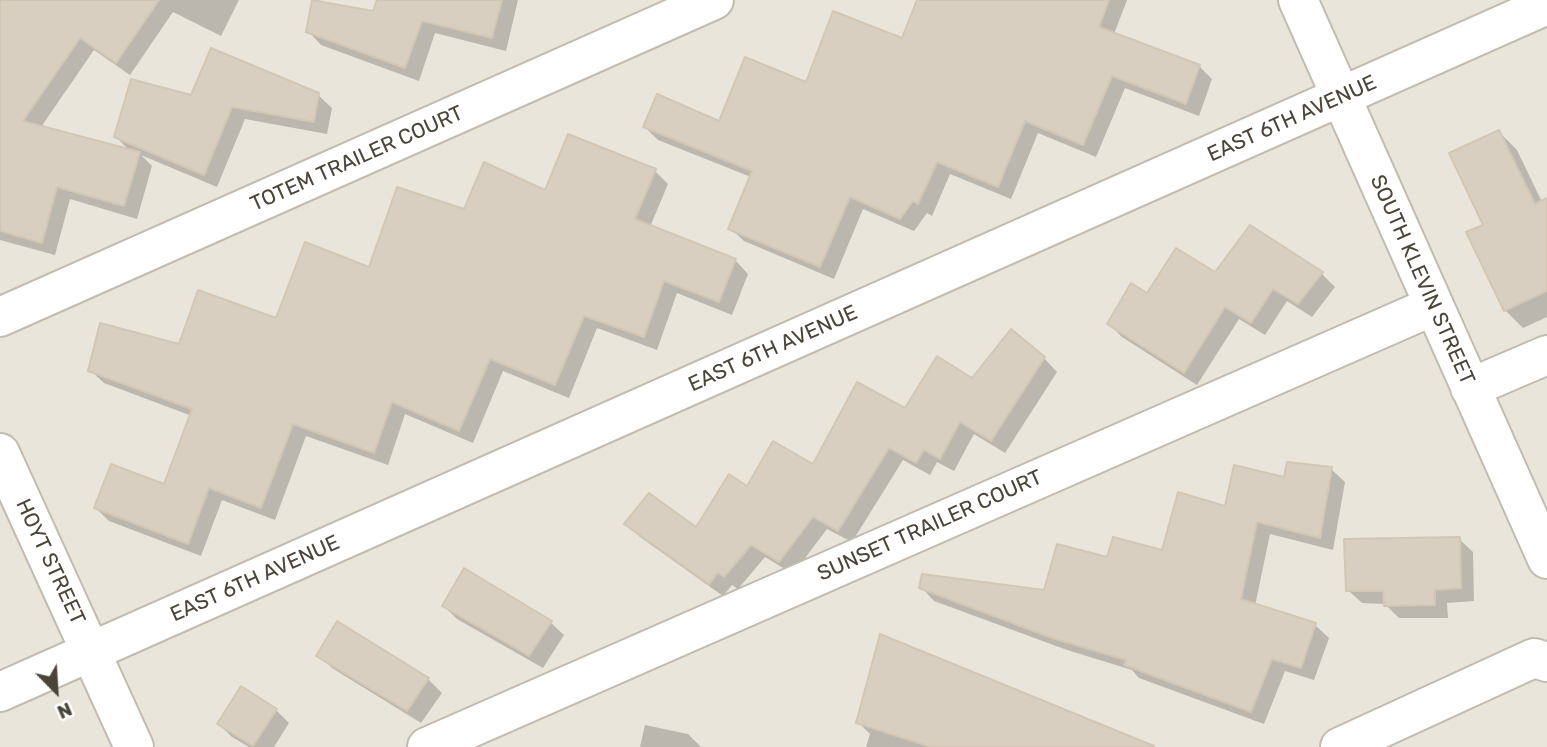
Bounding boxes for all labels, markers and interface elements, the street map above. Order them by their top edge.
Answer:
street label: EAST 6TH AVENUE [1204,70,1380,168]
street label: TOTEM TRAILER COURT [247,101,467,217]
street label: SOUTH KLEVIN STREET [1364,171,1480,389]
street label: EAST 6TH AVENUE [685,300,861,398]
street label: SUNSET TRAILER COURT [814,465,1046,587]
street label: HOYT STREET [10,495,90,629]
street label: EAST 6TH AVENUE [167,530,343,628]
north arrow [21,656,91,726]
text: N [54,697,76,724]

